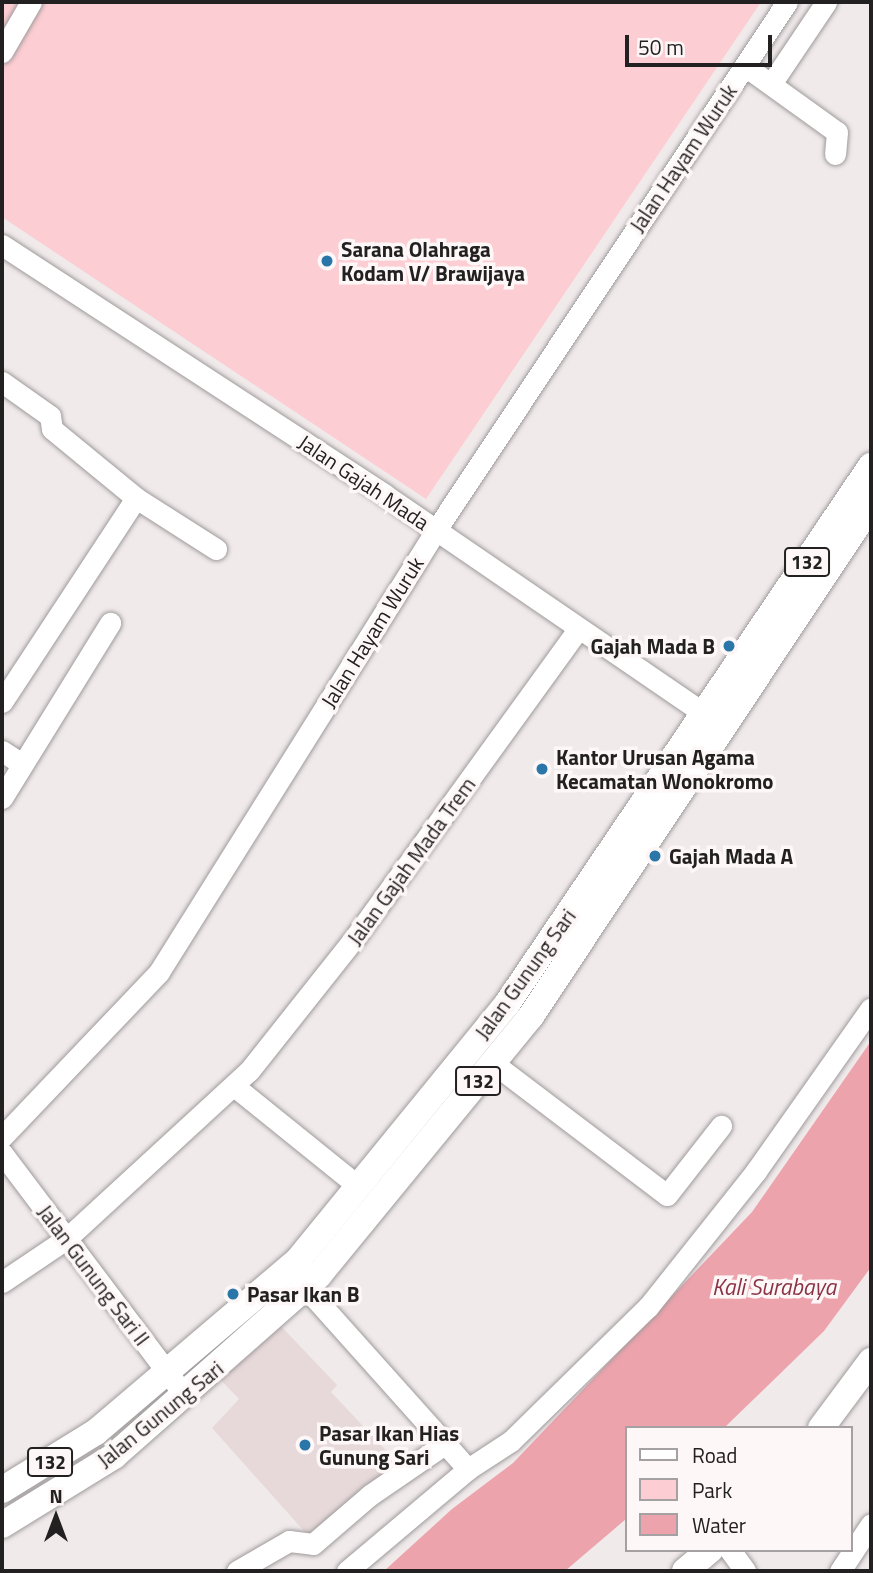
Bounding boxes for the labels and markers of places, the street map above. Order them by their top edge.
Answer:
place label: Sarana Olahraga Kodam V/ Brawijaya [341,236,525,286]
marker: Sarana Olahraga Kodam V/ Brawijaya [319,253,335,269]
place label: Gajah Mada B [591,633,715,659]
marker: Gajah Mada B [721,638,737,654]
place label: Kantor Urusan Agama Kecamatan Wonokromo [556,744,774,794]
marker: Kantor Urusan Agama Kecamatan Wonokromo [534,761,550,777]
place label: Gajah Mada A [669,843,793,869]
marker: Gajah Mada A [647,848,663,864]
place label: Pasar Ikan B [247,1281,360,1307]
marker: Pasar Ikan B [225,1286,241,1302]
place label: Pasar Ikan Hias Gunung Sari [319,1420,459,1470]
marker: Pasar Ikan Hias Gunung Sari [297,1437,313,1453]

